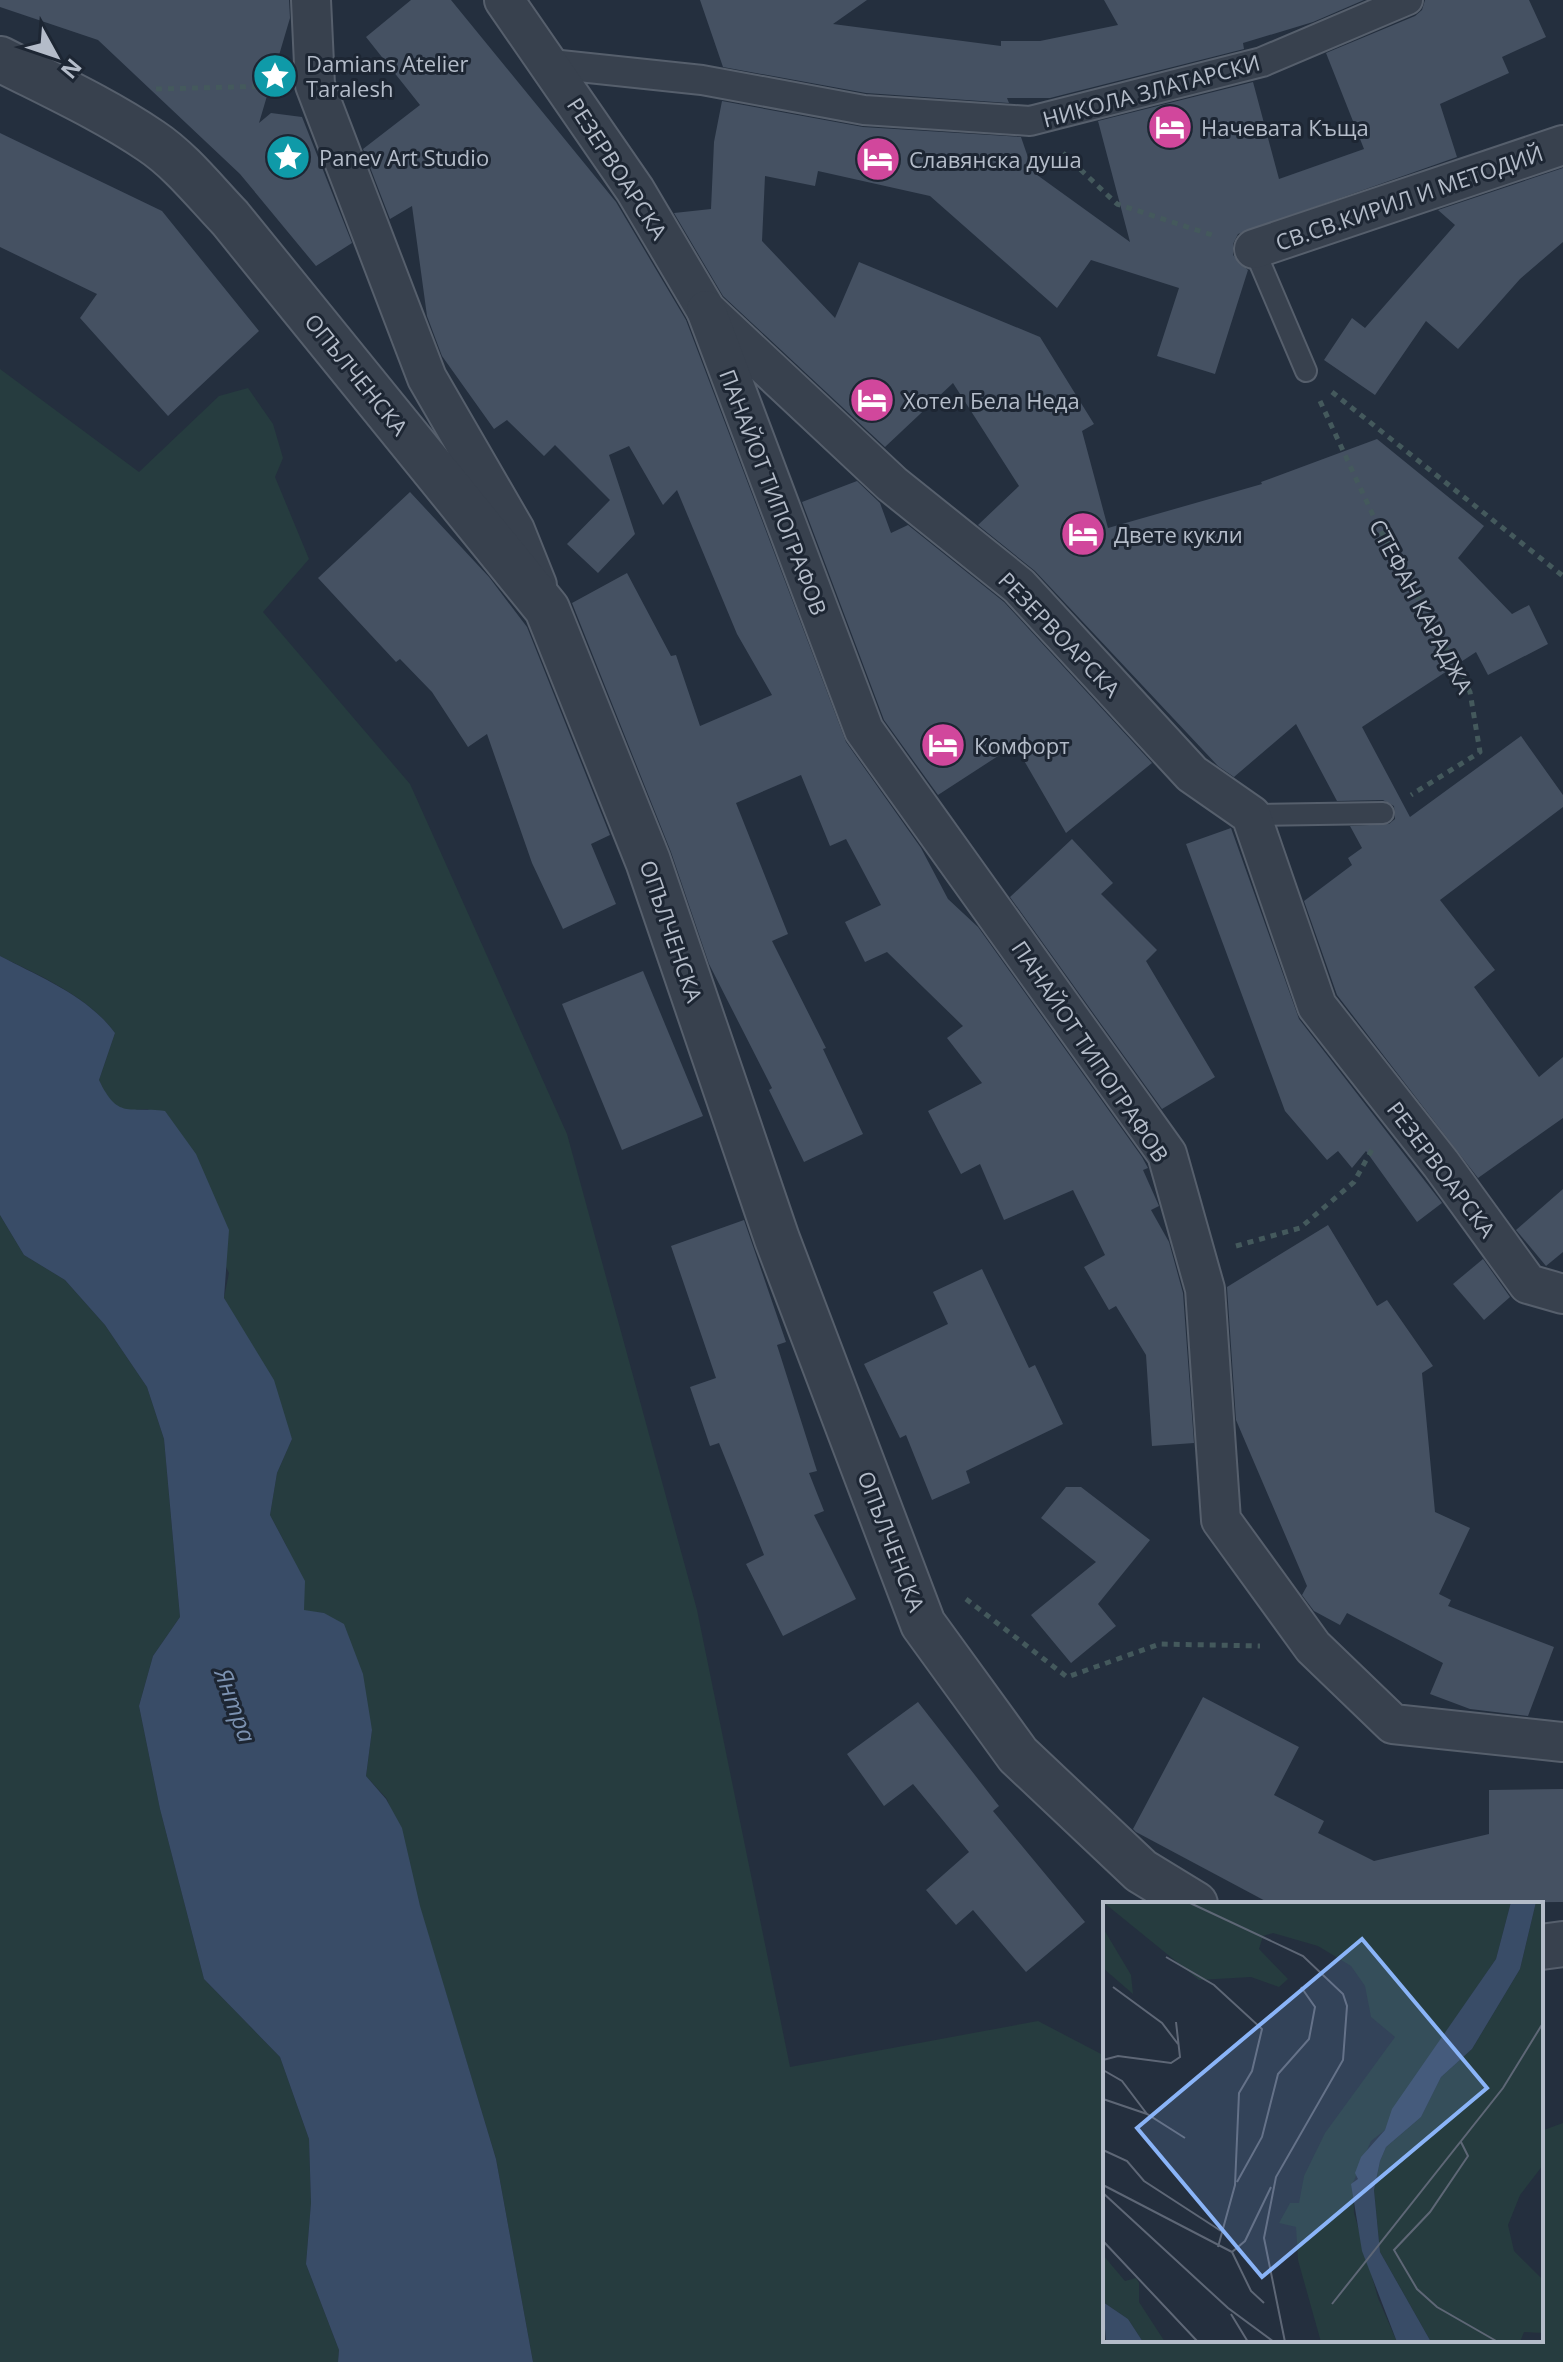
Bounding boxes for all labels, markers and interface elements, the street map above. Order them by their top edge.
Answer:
north arrow [16,16,96,96]
street label: НИКОЛА ЗЛАТАРСКИ [1039,47,1263,133]
place label: Damians Atelier Taralesh [306,48,469,103]
place icon: Damians Atelier Taralesh [251,52,299,100]
text: N [55,53,89,86]
street label: РЕЗЕРВОАРСКА [561,91,675,245]
hotel icon: Начевата Къща [1146,103,1194,151]
place label: Начевата Къща [1201,112,1369,142]
place icon: Panev Art Studio [264,133,312,181]
hotel icon: Славянска душа [854,135,902,183]
street label: СВ.СВ.КИРИЛ И МЕТОДИЙ [1271,137,1547,257]
place label: Panev Art Studio [319,142,489,172]
place label: Славянска душа [909,144,1082,174]
street label: ОПЪЛЧЕНСКА [299,307,415,441]
street label: ПАНАЙОТ ТИПОГРАФОВ [713,365,835,619]
hotel icon: Xотел Бела Неда [848,376,896,424]
place label: Xотел Бела Неда [903,385,1080,415]
hotel icon: Двете кукли [1059,510,1107,558]
street label: СТЕФАН КАРАДЖА [1363,514,1481,699]
place label: Двете кукли [1114,519,1243,549]
street label: РЕЗЕРВОАРСКА [992,565,1128,703]
hotel icon: Комфорт [919,721,967,769]
place label: Комфорт [974,730,1070,760]
street label: ОПЪЛЧЕНСКА [634,856,710,1006]
street label: ПАНАЙОТ ТИПОГРАФОВ [1006,934,1176,1168]
street label: РЕЗЕРВОАРСКА [1381,1095,1503,1243]
street label: ОПЪЛЧЕНСКА [851,1466,933,1616]
water label: Янтра [207,1662,265,1747]
inset map [1103,1902,1543,2342]

